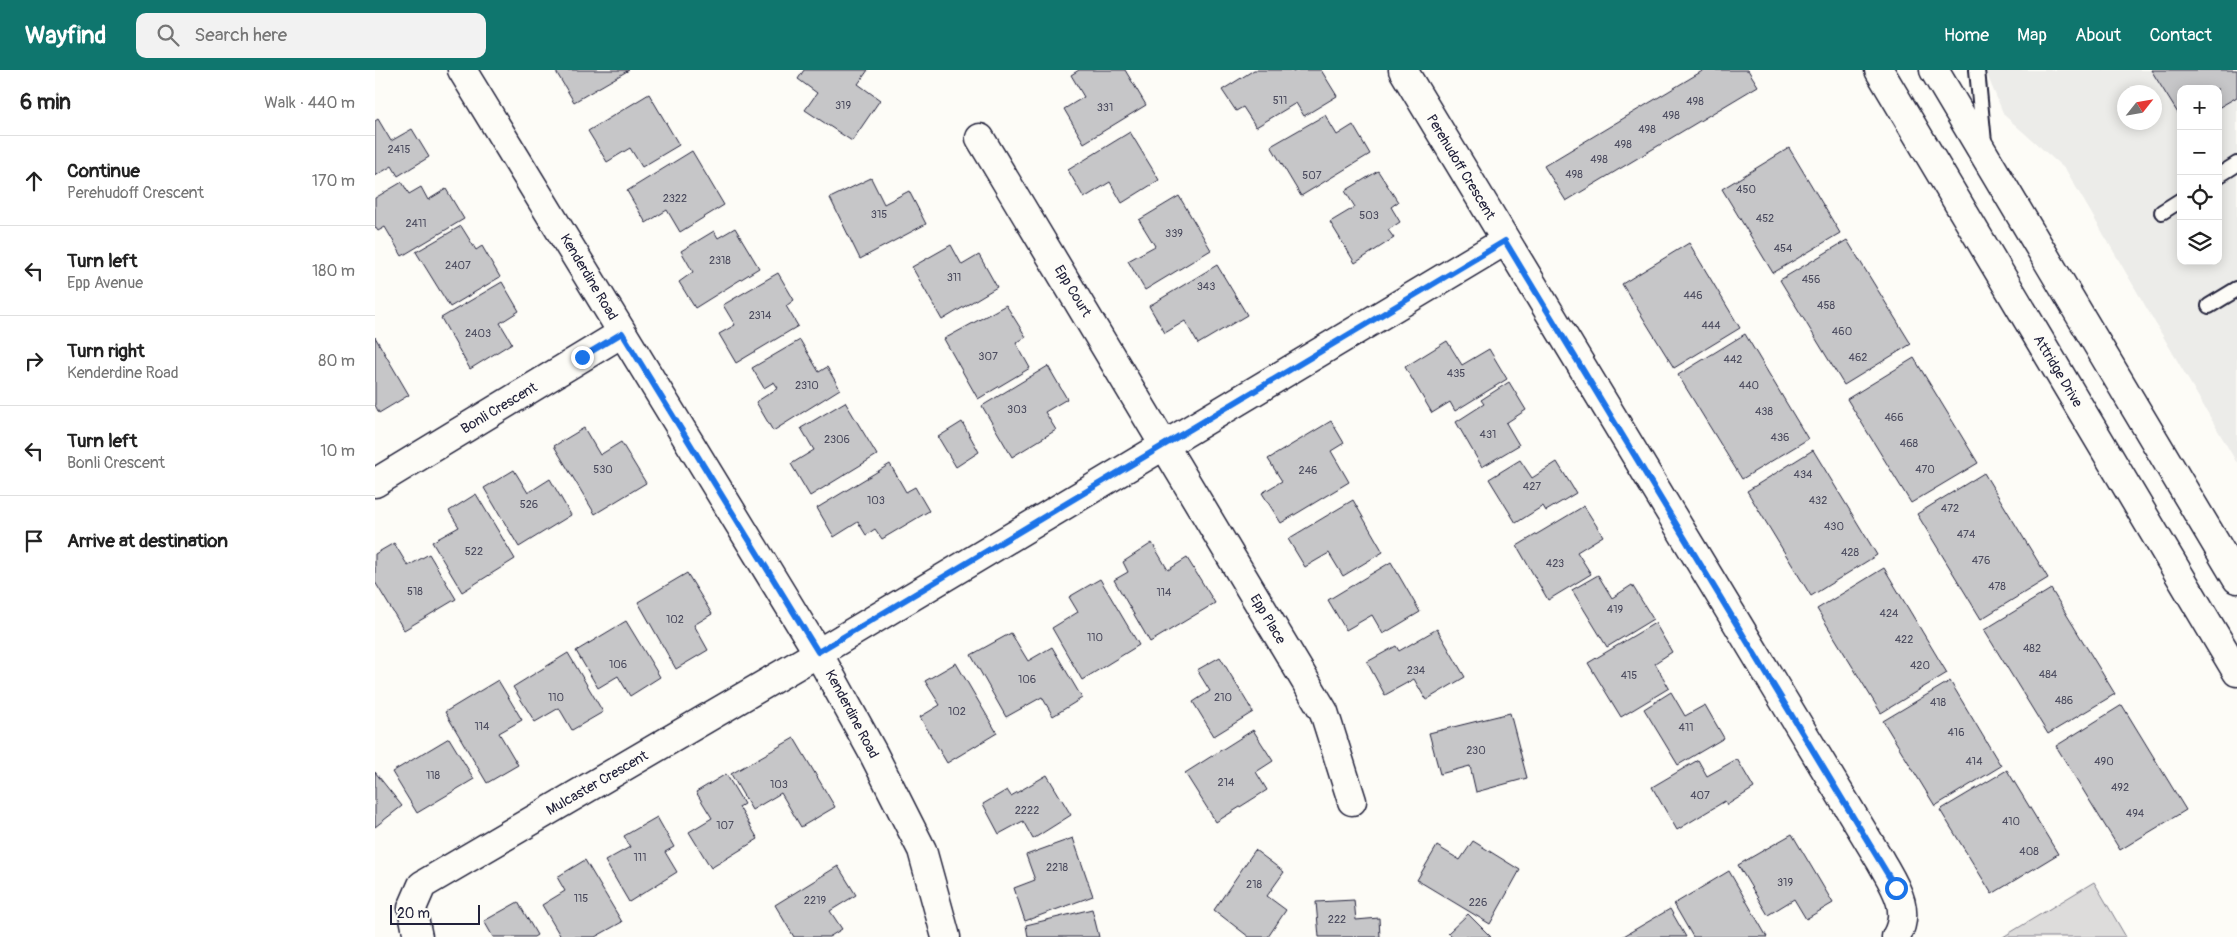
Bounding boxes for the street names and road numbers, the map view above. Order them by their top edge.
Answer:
street label: Perehudoff Crescent [1423,111,1499,223]
street label: Kenderdine Road [557,231,622,323]
street label: Epp Court [1051,262,1095,320]
street label: Attridge Drive [2030,332,2086,410]
street label: Bonli Crescent [458,378,540,437]
street label: Epp Place [1247,591,1290,647]
street label: Kenderdine Road [822,667,882,761]
street label: Mulcaster Crescent [543,747,651,819]

